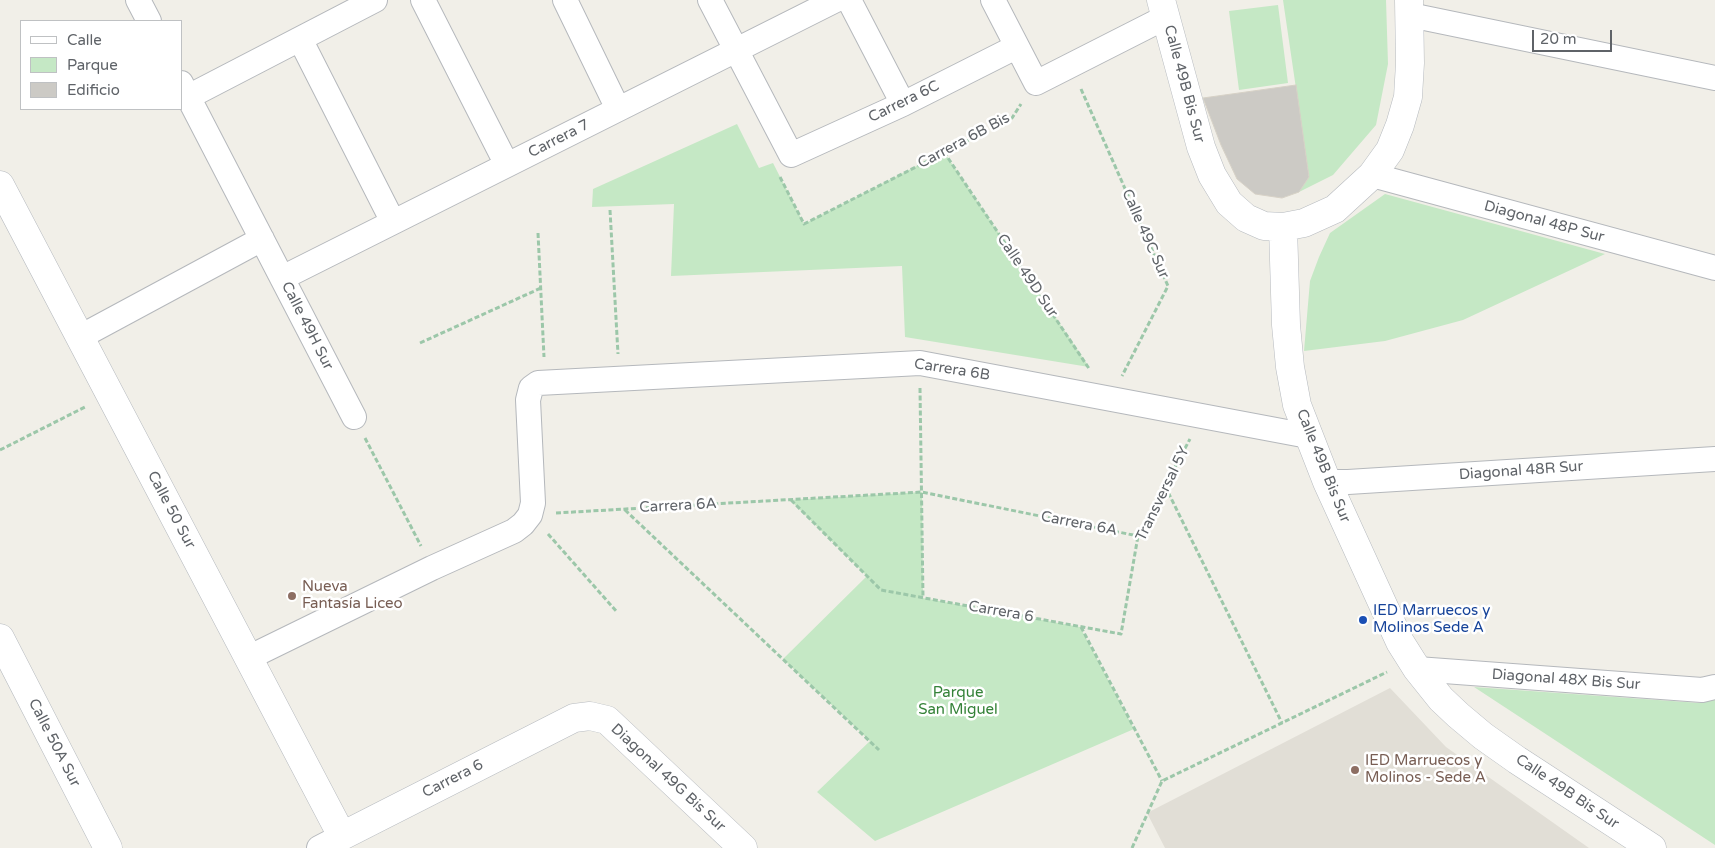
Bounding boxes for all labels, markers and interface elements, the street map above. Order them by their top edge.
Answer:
legend [20,20,182,110]
scale bar [1535,20,1615,52]
street label: Calle 49B Bis Sur [1160,23,1208,145]
text: 20 m [1540,30,1577,48]
text: Calle [67,31,102,49]
text: Parque [67,56,118,74]
street label: Carrera 6C [866,77,942,127]
text: Edificio [67,81,120,99]
street label: Carrera 6B Bis [915,109,1013,173]
street label: Carrera 7 [525,116,593,162]
street label: Calle 49C Sur [1117,187,1173,281]
street label: Diagonal 48P Sur [1482,197,1606,247]
street label: Calle 49D Sur [993,231,1061,321]
street label: Calle 49H Sur [277,279,337,373]
street label: Carrera 6B [913,355,991,385]
street label: Calle 49B Bis Sur [1292,407,1354,525]
street label: Transversal 5Y [1132,444,1194,544]
street label: Diagonal 48R Sur [1458,458,1584,484]
street label: Calle 50 Sur [143,468,199,552]
street label: Carrera 6A [639,495,717,517]
street label: Carrera 6A [1039,508,1119,540]
place label: Nueva Fantasía Liceo [302,578,403,613]
marker: Nueva Fantasía Liceo [286,590,298,602]
street label: Carrera 6 [967,597,1035,627]
place label: IED Marruecos y Molinos Sede A [1373,602,1490,637]
marker: IED Marruecos y Molinos Sede A [1357,614,1369,626]
street label: Diagonal 48X Bis Sur [1491,666,1641,694]
park label: Parque San Miguel [918,684,998,719]
street label: Calle 50A Sur [24,696,84,790]
street label: Diagonal 49G Bis Sur [607,720,729,836]
street label: Calle 49B Bis Sur [1512,751,1622,833]
place label: IED Marruecos y Molinos - Sede A [1365,752,1486,787]
street label: Carrera 6 [419,756,487,802]
marker: IED Marruecos y Molinos - Sede A [1349,764,1361,776]

